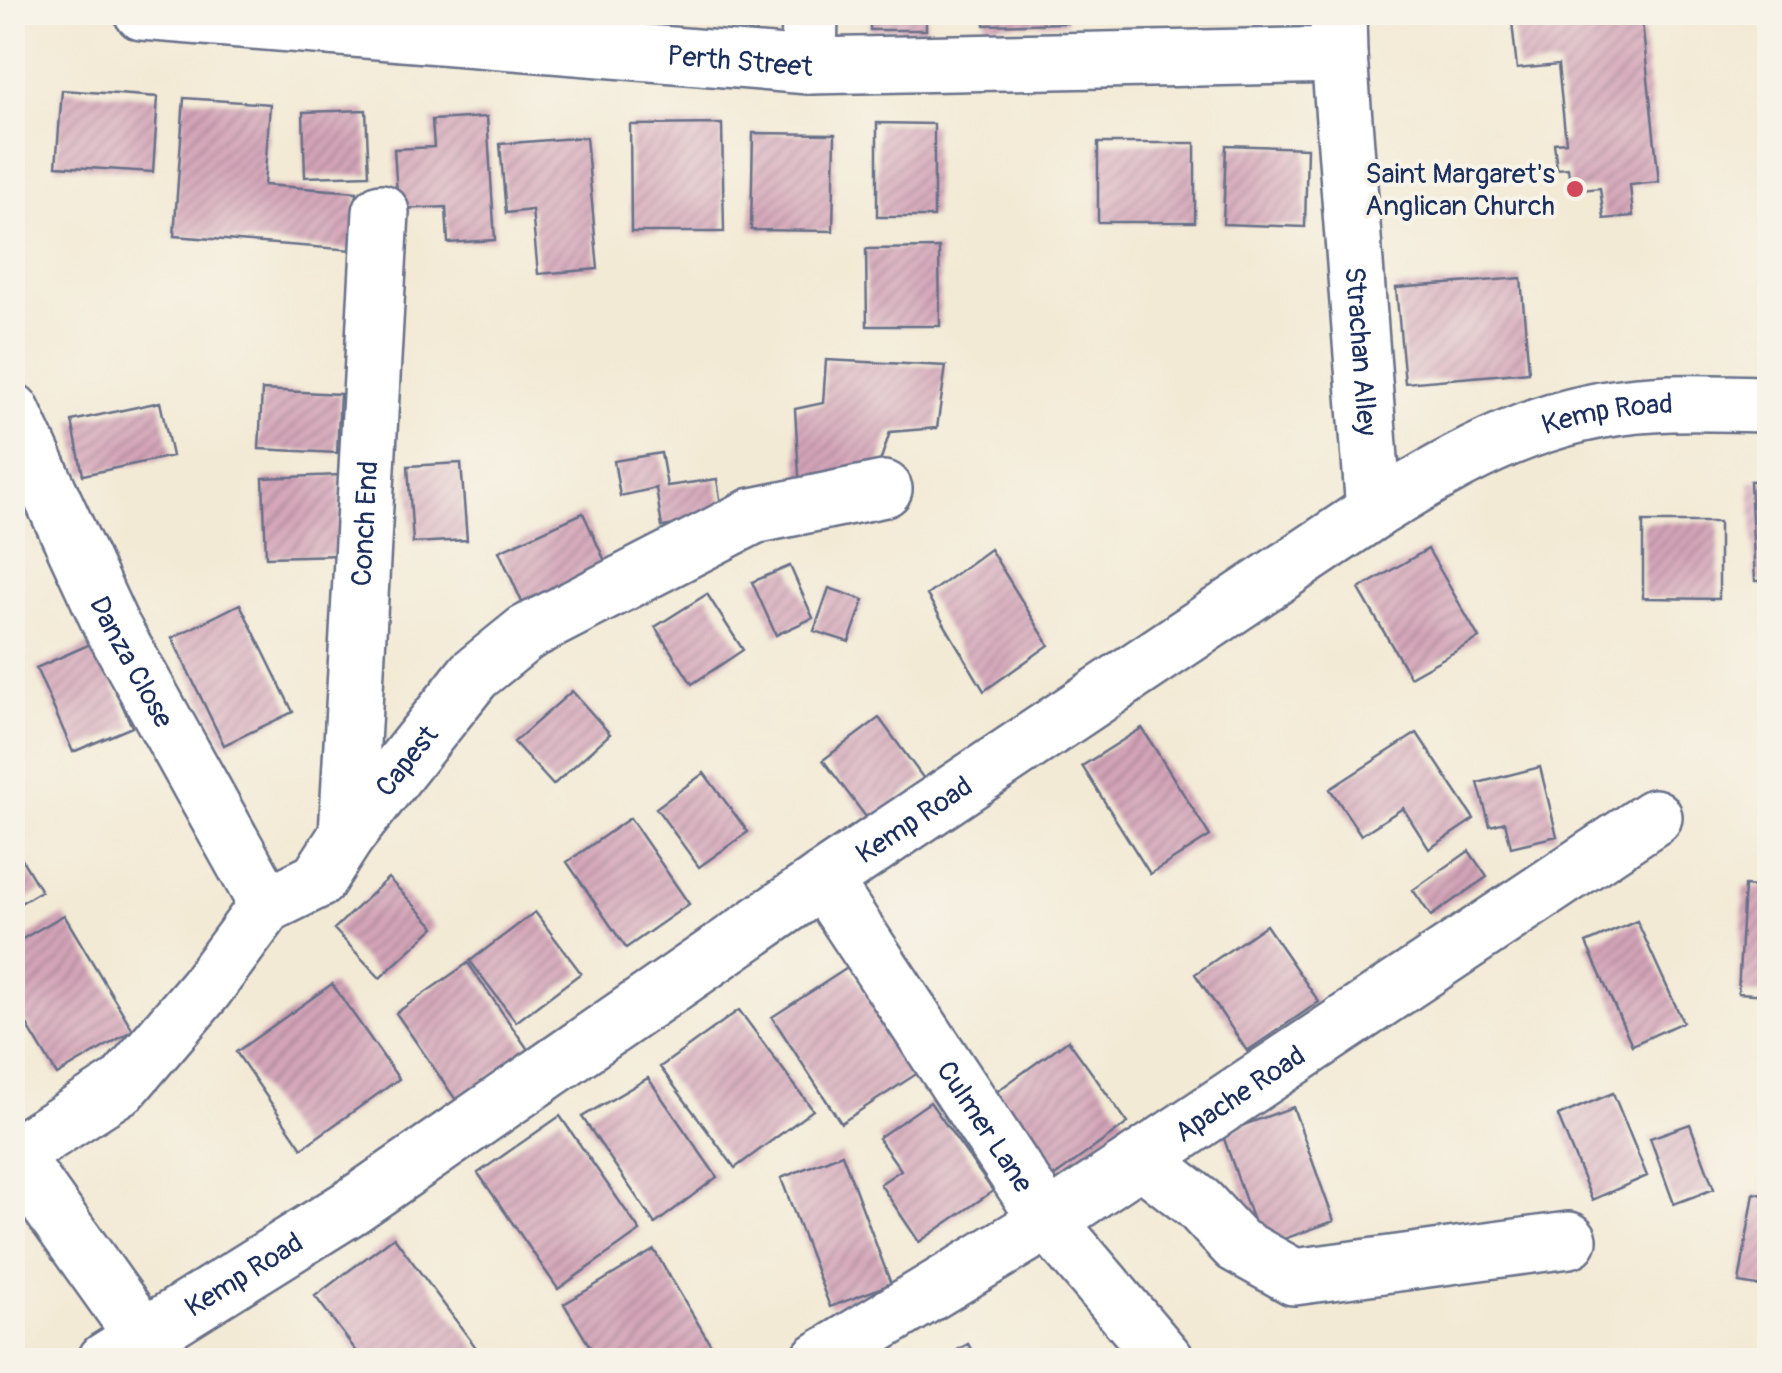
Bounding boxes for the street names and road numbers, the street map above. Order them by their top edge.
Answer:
street label: Perth Street [666,39,815,85]
street label: Strachan Alley [1336,265,1384,437]
street label: Kemp Road [1538,387,1674,443]
street label: Conch End [345,460,386,587]
street label: Danza Close [81,591,181,734]
street label: Capest [368,718,447,804]
street label: Kemp Road [850,769,979,872]
street label: Apache Road [1168,1039,1312,1151]
street label: Culmer Lane [928,1055,1040,1200]
street label: Kemp Road [179,1225,310,1325]

